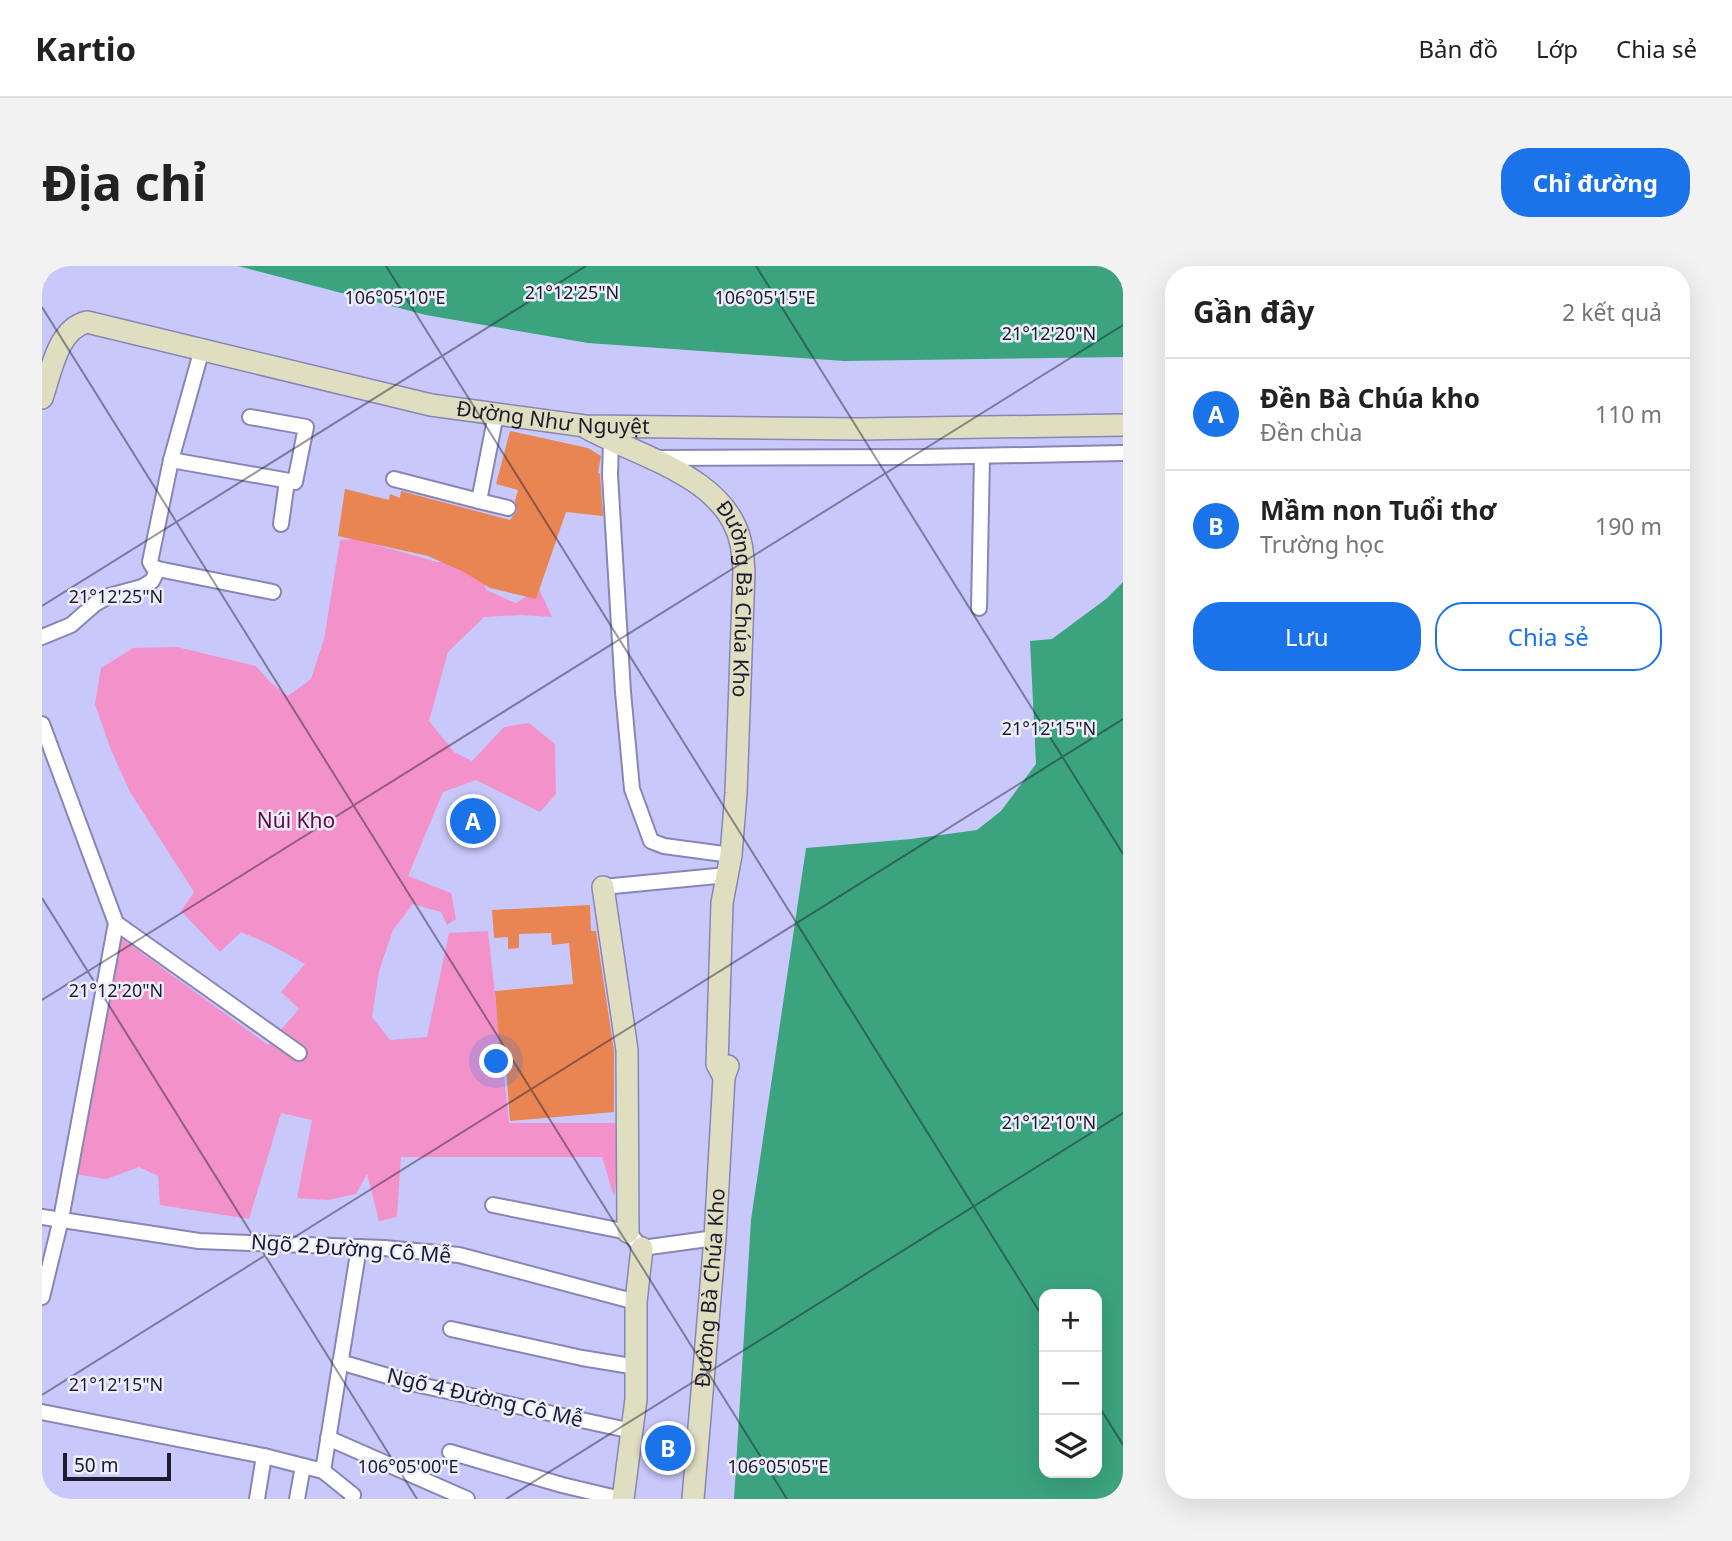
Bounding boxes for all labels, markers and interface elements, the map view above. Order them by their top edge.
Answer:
text: Kartio [35,26,136,71]
text: Bản đồ [1418,32,1498,65]
text: Lớp [1536,32,1578,65]
text: Chia sẻ [1616,32,1697,65]
button: Chỉ đường [1501,148,1690,217]
text: Địa chỉ [42,149,206,215]
text: 21°12'25"N [525,280,619,304]
text: 106°05'10"E [344,285,446,309]
text: 106°05'15"E [714,285,816,309]
text: Gần đây [1193,291,1314,332]
text: 2 kết quả [1562,296,1662,328]
text: 21°12'20"N [1002,321,1096,345]
text: Đền Bà Chúa kho [1260,380,1480,416]
street label: Đường Như Nguyệt [455,394,650,440]
text: A [1208,398,1224,430]
text: 110 m [1595,398,1662,430]
text: Đền chùa [1260,416,1362,448]
text: Mầm non Tuổi thơ [1260,492,1496,528]
street label: Đường Bà Chúa Kho [710,494,759,698]
text: B [1208,510,1224,542]
text: 190 m [1595,510,1662,542]
text: Trường học [1260,528,1384,560]
text: 21°12'25"N [69,584,163,608]
button: Lưu [1193,602,1421,671]
button: Chia sẻ [1435,602,1662,671]
text: 21°12'15"N [1002,716,1096,740]
pin: A [450,795,496,847]
park label: Núi Kho [257,806,335,834]
text: 21°12'20"N [69,978,163,1002]
your location [479,1044,513,1078]
text: 21°12'10"N [1002,1110,1096,1134]
street label: Đường Bà Chúa Kho [687,1187,731,1388]
street label: Ngõ 2 Đường Cô Mễ [250,1227,452,1269]
map controls [1039,1289,1102,1478]
button: + [1039,1289,1102,1352]
button: − [1039,1352,1102,1415]
street label: Ngõ 4 Đường Cô Mễ [384,1361,586,1433]
text: 21°12'15"N [69,1372,163,1396]
button: layers [1039,1415,1102,1478]
pin: B [645,1422,691,1474]
scale bar [63,1450,172,1482]
text: 50 m [74,1452,118,1478]
text: 106°05'00"E [357,1454,459,1478]
text: 106°05'05"E [727,1454,829,1478]

